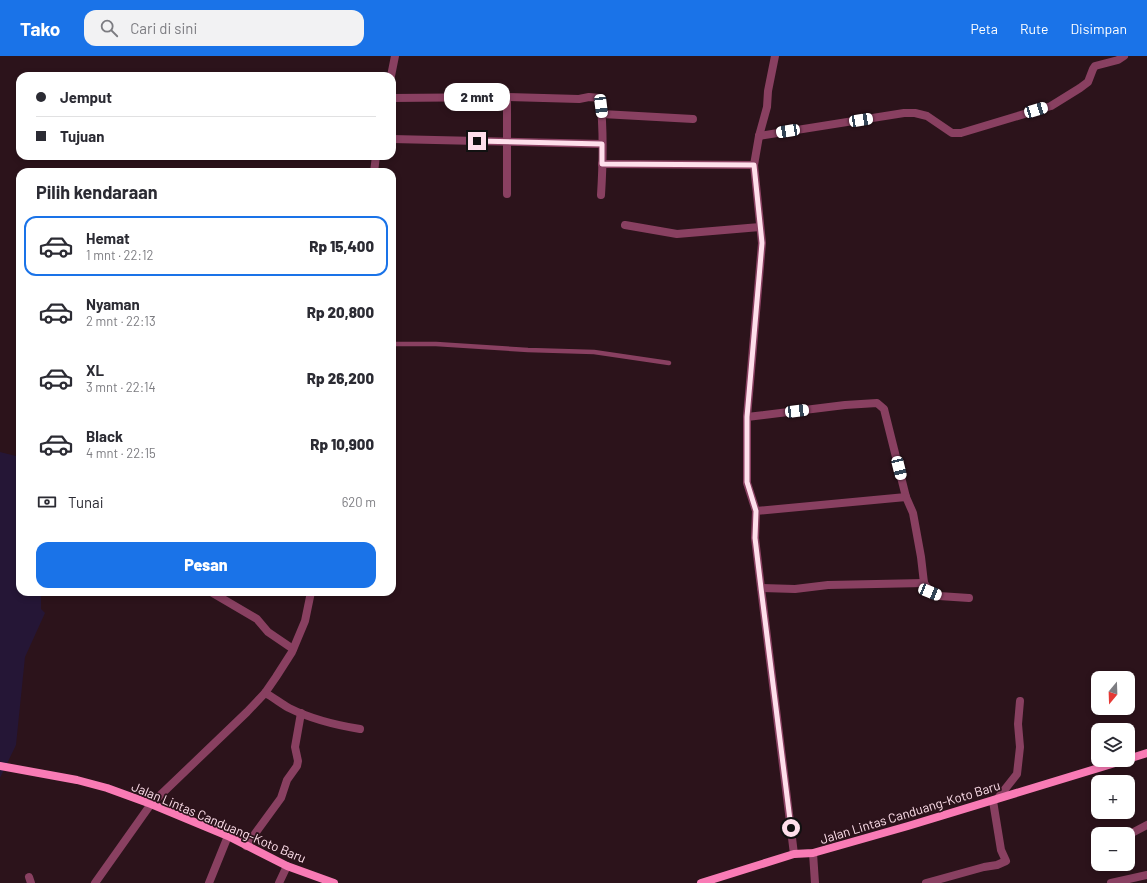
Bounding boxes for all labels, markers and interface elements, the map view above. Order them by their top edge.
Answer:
search box [84,10,364,46]
text: Tako [20,17,60,40]
icon: search [98,17,120,39]
text: Cari di sini [130,19,197,37]
text: Peta [970,20,998,37]
text: Rute [1020,20,1048,37]
text: Disimpan [1070,20,1127,37]
callout: 2 mnt [444,83,510,111]
text: Jemput [60,88,112,106]
text: 2 mnt [460,89,494,105]
car [594,93,608,119]
car [1023,101,1049,119]
car [848,112,874,128]
car [775,123,801,139]
text: Tujuan [60,127,104,145]
route end [468,132,486,150]
text: Pilih kendaraan [36,181,157,203]
icon: car [38,228,74,264]
text: Hemat [86,229,130,247]
text: Rp 15,400 [309,237,374,255]
text: 1 mnt · 22:12 [86,247,153,263]
icon: car [38,294,74,330]
text: Nyaman [86,295,140,313]
text: Rp 20,800 [307,303,374,321]
text: 2 mnt · 22:13 [86,313,156,329]
icon: car [38,360,74,396]
text: XL [86,361,104,379]
text: Rp 26,200 [307,369,374,387]
text: 3 mnt · 22:14 [86,379,156,395]
car [784,404,810,418]
icon: car [38,426,74,462]
text: Black [86,427,123,445]
text: Rp 10,900 [310,435,374,453]
text: 4 mnt · 22:15 [86,445,156,461]
car [890,455,908,481]
icon: cash [36,491,58,513]
text: Tunai [68,493,104,511]
text: 620 m [342,494,376,510]
button: Pesan [36,542,376,588]
car [917,582,943,602]
north arrow [1091,671,1135,715]
map controls [1091,671,1135,871]
button: layers [1091,723,1135,767]
button: + [1091,775,1135,819]
street label: Jalan Lintas Canduang-Koto Baru [818,777,1002,847]
street label: Jalan Lintas Canduang-Koto Baru [129,778,309,866]
route start [782,819,800,837]
button: − [1091,827,1135,871]

